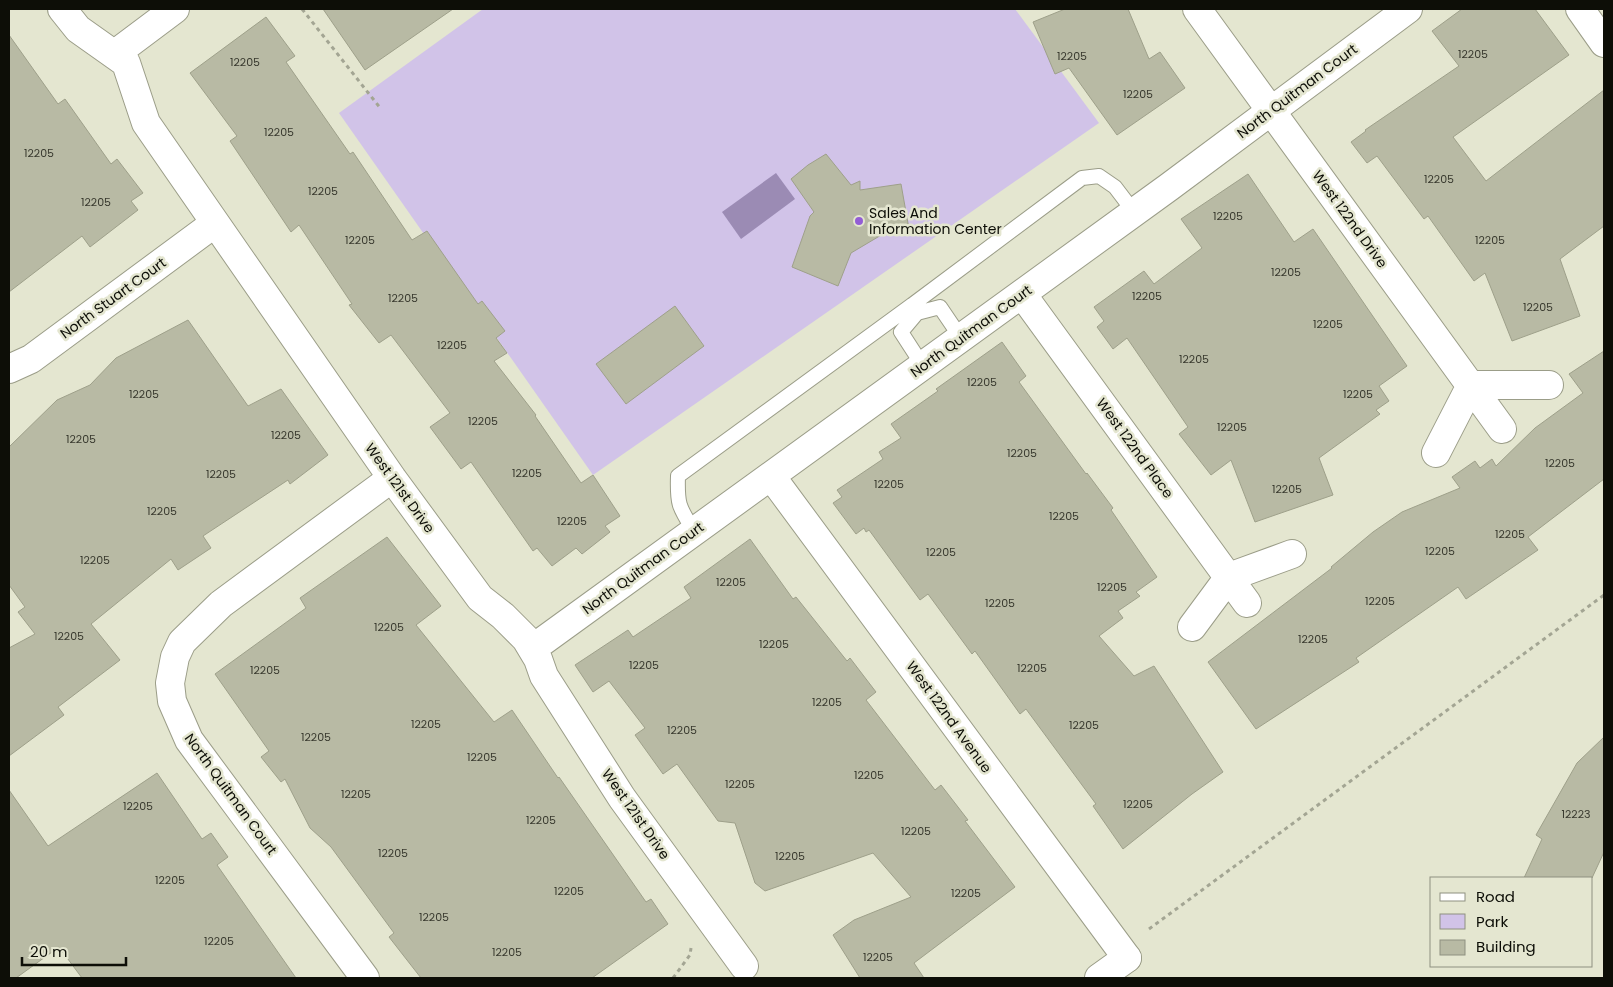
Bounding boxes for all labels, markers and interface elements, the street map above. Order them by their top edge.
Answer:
street label: North Quitman Court [1233,39,1361,143]
house number: 12205 [1458,46,1488,62]
house number: 12205 [1057,48,1087,64]
house number: 12205 [230,54,260,70]
house number: 12205 [1123,86,1153,102]
house number: 12205 [264,124,294,140]
house number: 12205 [24,145,54,161]
street label: West 122nd Drive [1308,166,1392,272]
house number: 12205 [1424,171,1454,187]
house number: 12205 [308,183,338,199]
house number: 12205 [81,194,111,210]
place label: Sales And Information Center [869,203,1002,239]
house number: 12205 [1213,208,1243,224]
marker: Sales And Information Center [853,215,865,227]
house number: 12205 [345,232,375,248]
house number: 12205 [1475,232,1505,248]
street label: North Stuart Court [56,253,170,343]
house number: 12205 [1271,264,1301,280]
street label: North Quitman Court [906,280,1036,382]
house number: 12205 [1132,288,1162,304]
house number: 12205 [388,290,418,306]
house number: 12205 [1523,299,1553,315]
house number: 12205 [1313,316,1343,332]
house number: 12205 [437,337,467,353]
house number: 12205 [1179,351,1209,367]
house number: 12205 [967,374,997,390]
house number: 12205 [129,386,159,402]
house number: 12205 [1343,386,1373,402]
street label: West 122nd Place [1092,394,1178,502]
house number: 12205 [468,413,498,429]
house number: 12205 [1217,419,1247,435]
house number: 12205 [271,427,301,443]
house number: 12205 [66,431,96,447]
street label: West 121st Drive [361,439,440,537]
house number: 12205 [1007,445,1037,461]
house number: 12205 [1545,455,1575,471]
house number: 12205 [512,465,542,481]
house number: 12205 [206,466,236,482]
house number: 12205 [874,476,904,492]
house number: 12205 [1272,481,1302,497]
house number: 12205 [147,503,177,519]
house number: 12205 [1049,508,1079,524]
house number: 12205 [557,513,587,529]
street label: North Quitman Court [578,517,708,619]
house number: 12205 [1495,526,1525,542]
house number: 12205 [1425,543,1455,559]
house number: 12205 [926,544,956,560]
house number: 12205 [80,552,110,568]
house number: 12205 [716,574,746,590]
house number: 12205 [1097,579,1127,595]
house number: 12205 [1365,593,1395,609]
house number: 12205 [985,595,1015,611]
house number: 12205 [374,619,404,635]
house number: 12205 [54,628,84,644]
house number: 12205 [1298,631,1328,647]
house number: 12205 [759,636,789,652]
house number: 12205 [629,657,659,673]
street label: West 122nd Avenue [902,657,997,777]
house number: 12205 [1017,660,1047,676]
house number: 12205 [250,662,280,678]
house number: 12205 [812,694,842,710]
house number: 12205 [411,716,441,732]
house number: 12205 [1069,717,1099,733]
house number: 12205 [667,722,697,738]
street label: North Quitman Court [180,729,282,859]
house number: 12205 [301,729,331,745]
house number: 12205 [467,749,497,765]
street label: West 121st Drive [597,765,675,864]
house number: 12205 [854,767,884,783]
house number: 12205 [725,776,755,792]
house number: 12205 [341,786,371,802]
house number: 12205 [1123,796,1153,812]
house number: 12205 [123,798,153,814]
house number: 12223 [1562,806,1590,822]
house number: 12205 [526,812,556,828]
house number: 12205 [901,823,931,839]
house number: 12205 [378,845,408,861]
house number: 12205 [775,848,805,864]
house number: 12205 [155,872,185,888]
legend [1430,877,1593,967]
house number: 12205 [554,883,584,899]
house number: 12205 [951,885,981,901]
text: Road [1476,886,1515,907]
house number: 12205 [419,909,449,925]
text: Park [1476,911,1508,932]
house number: 12205 [204,933,234,949]
scale bar [22,934,126,966]
text: Building [1476,936,1536,957]
text: 20 m [30,941,68,962]
house number: 12205 [492,944,522,960]
house number: 12205 [863,949,893,965]

